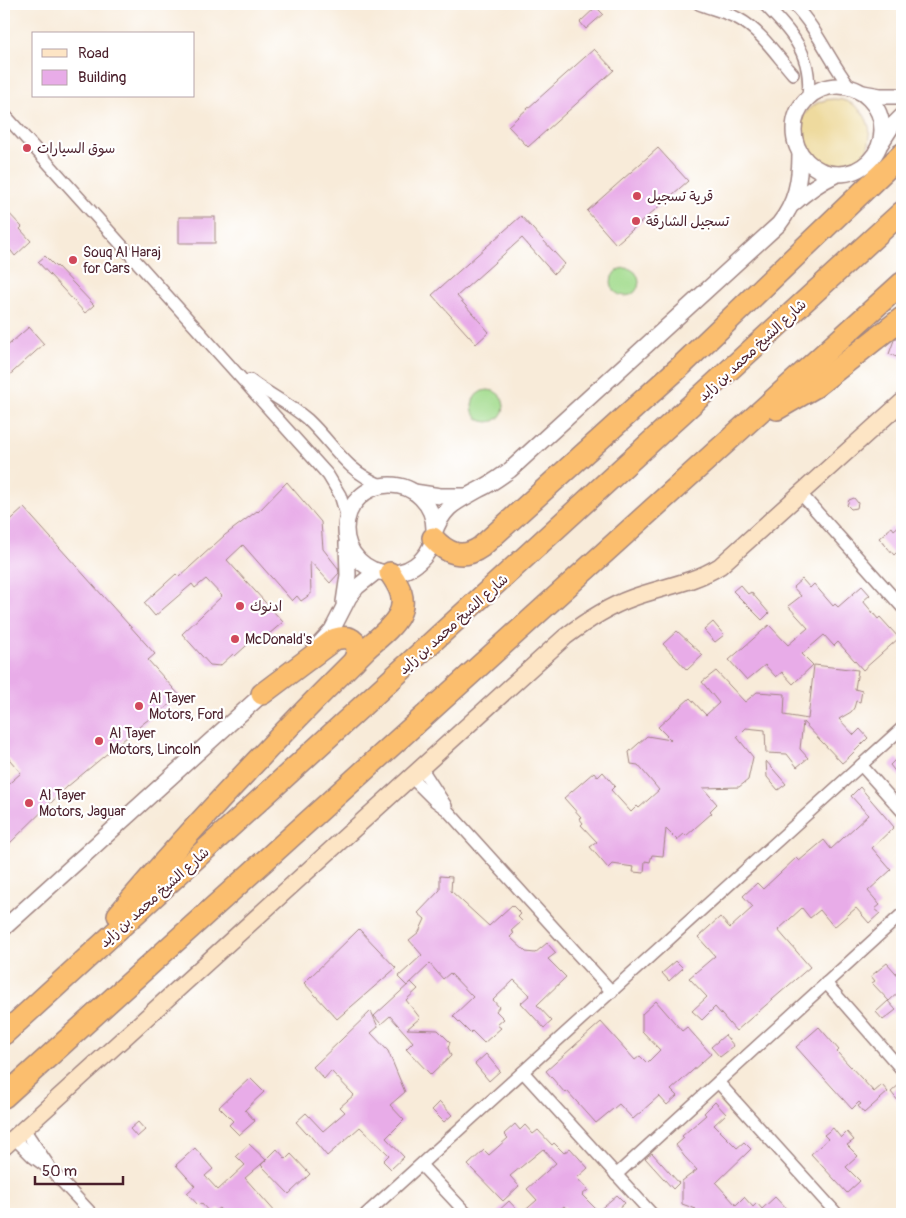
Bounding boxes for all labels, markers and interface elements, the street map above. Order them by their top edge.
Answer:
legend [32,32,195,98]
text: Road [78,44,109,63]
text: Building [78,68,126,87]
place label: سوق السيارات [37,140,115,157]
marker: سوق السيارات [21,142,33,154]
place label: قرية تسجيل [647,188,713,205]
marker: قرية تسجيل [631,190,643,202]
place label: تسجيل الشارقة [646,213,730,230]
marker: تسجيل الشارقة [630,215,642,227]
place label: Souq Al Haraj for Cars [83,244,161,277]
marker: Souq Al Haraj for Cars [67,254,79,266]
street label: شارع الشيخ محمد بن زايد [695,296,811,406]
street label: شارع الشيخ محمد بن زايد [395,571,512,679]
place label: ادنوك [250,598,282,615]
marker: ادنوك [234,600,246,612]
place label: McDonald's [245,631,313,648]
marker: McDonald's [229,633,241,645]
place label: Al Tayer Motors, Ford [149,690,224,723]
marker: Al Tayer Motors, Ford [133,700,145,712]
place label: Al Tayer Motors, Lincoln [109,725,201,758]
marker: Al Tayer Motors, Lincoln [93,735,105,747]
place label: Al Tayer Motors, Jaguar [39,787,126,820]
marker: Al Tayer Motors, Jaguar [23,797,35,809]
street label: شارع الشيخ محمد بن زايد [96,844,213,952]
scale bar [35,1153,122,1185]
text: 50 m [42,1162,77,1181]

